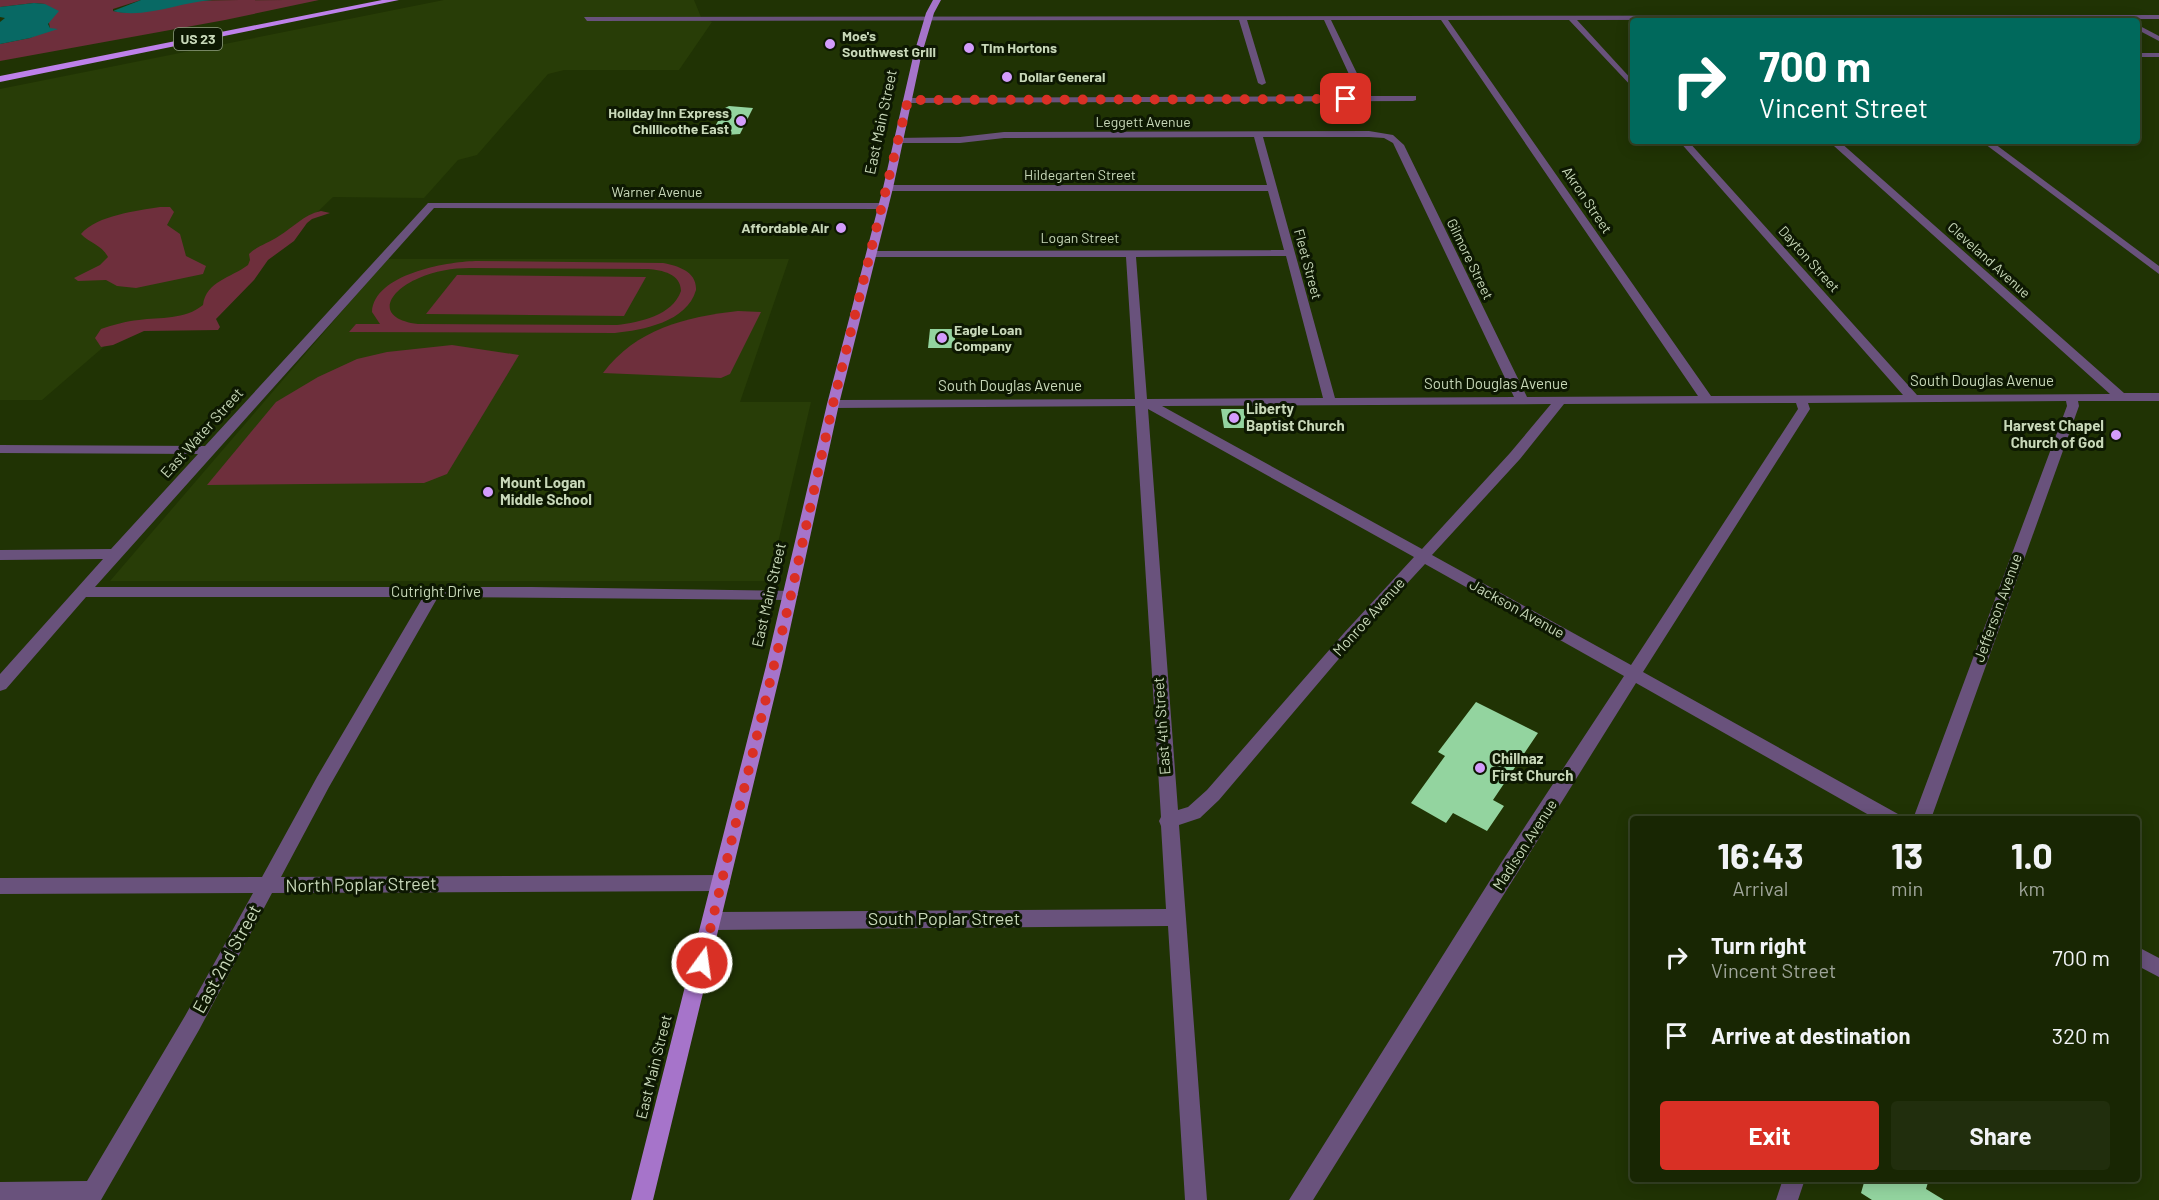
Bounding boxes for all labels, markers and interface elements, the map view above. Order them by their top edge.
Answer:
place label: Moe's Southwest Grill [842,27,936,60]
road number: US 23 [174,28,222,50]
marker: Moe's Southwest Grill [823,37,837,51]
place label: Tim Hortons [981,39,1057,56]
text: 700 m [1759,40,1871,90]
marker: Tim Hortons [962,41,976,55]
icon: right [1660,42,1738,120]
street label: East Main Street [860,68,900,176]
place label: Dollar General [1019,68,1105,85]
marker: Dollar General [1000,70,1014,84]
pin [1320,73,1371,124]
icon: arrive [1329,82,1362,115]
text: Vincent Street [1759,91,1928,123]
place label: Holiday Inn Express Chillicothe East [608,104,729,137]
street label: Leggett Avenue [1095,113,1191,130]
marker: Holiday Inn Express Chillicothe East [734,114,748,128]
street label: Akron Street [1559,163,1616,236]
street label: Hildegarten Street [1024,166,1136,183]
street label: Warner Avenue [611,183,703,200]
street label: Gilmore Street [1444,216,1497,302]
street label: Cleveland Avenue [1944,218,2034,301]
place label: Affordable Air [741,219,830,236]
marker: Affordable Air [834,221,848,235]
street label: Dayton Street [1775,222,1844,295]
street label: Fleet Street [1291,227,1326,301]
street label: Logan Street [1041,229,1119,246]
place label: Eagle Loan Company [954,321,1022,354]
marker: Eagle Loan Company [935,331,949,345]
street label: South Douglas Avenue [1910,371,2054,389]
street label: South Douglas Avenue [1424,374,1568,392]
street label: South Douglas Avenue [938,376,1082,394]
street label: East Water Street [156,384,246,481]
place label: Liberty Baptist Church [1246,399,1345,434]
marker: Liberty Baptist Church [1227,411,1241,425]
place label: Harvest Chapel Church of God [2004,416,2104,451]
marker: Harvest Chapel Church of God [2109,428,2123,442]
place label: Mount Logan Middle School [500,473,592,508]
marker: Mount Logan Middle School [481,485,495,499]
street label: East Main Street [747,541,789,649]
street label: Jefferson Avenue [1969,551,2025,664]
street label: Monroe Avenue [1328,573,1408,659]
street label: Jackson Avenue [1467,575,1568,642]
street label: Cutright Drive [391,582,481,600]
street label: East 4th Street [1149,676,1173,776]
place label: Chillnaz First Church [1492,749,1573,784]
marker: Chillnaz First Church [1473,761,1487,775]
street label: Madison Avenue [1488,796,1560,893]
text: 16:43 [1717,833,1804,876]
text: 13 [1891,833,1923,876]
text: 1.0 [2011,833,2053,876]
street label: North Poplar Street [285,872,437,896]
text: Arrival [1733,876,1788,900]
text: min [1891,876,1923,900]
text: km [2018,876,2045,900]
street label: East 2nd Street [187,900,265,1017]
street label: South Poplar Street [868,907,1020,929]
position arrow [670,931,734,995]
text: Turn right [1711,932,1806,958]
icon: right [1660,941,1693,974]
text: 700 m [2052,944,2110,970]
text: Vincent Street [1711,958,1836,982]
street label: East Main Street [631,1013,675,1121]
icon: arrive [1660,1019,1693,1052]
text: Arrive at destination [1711,1022,1910,1048]
text: 320 m [2052,1022,2110,1048]
button: Exit [1660,1101,1879,1170]
button: Share [1891,1101,2110,1170]

